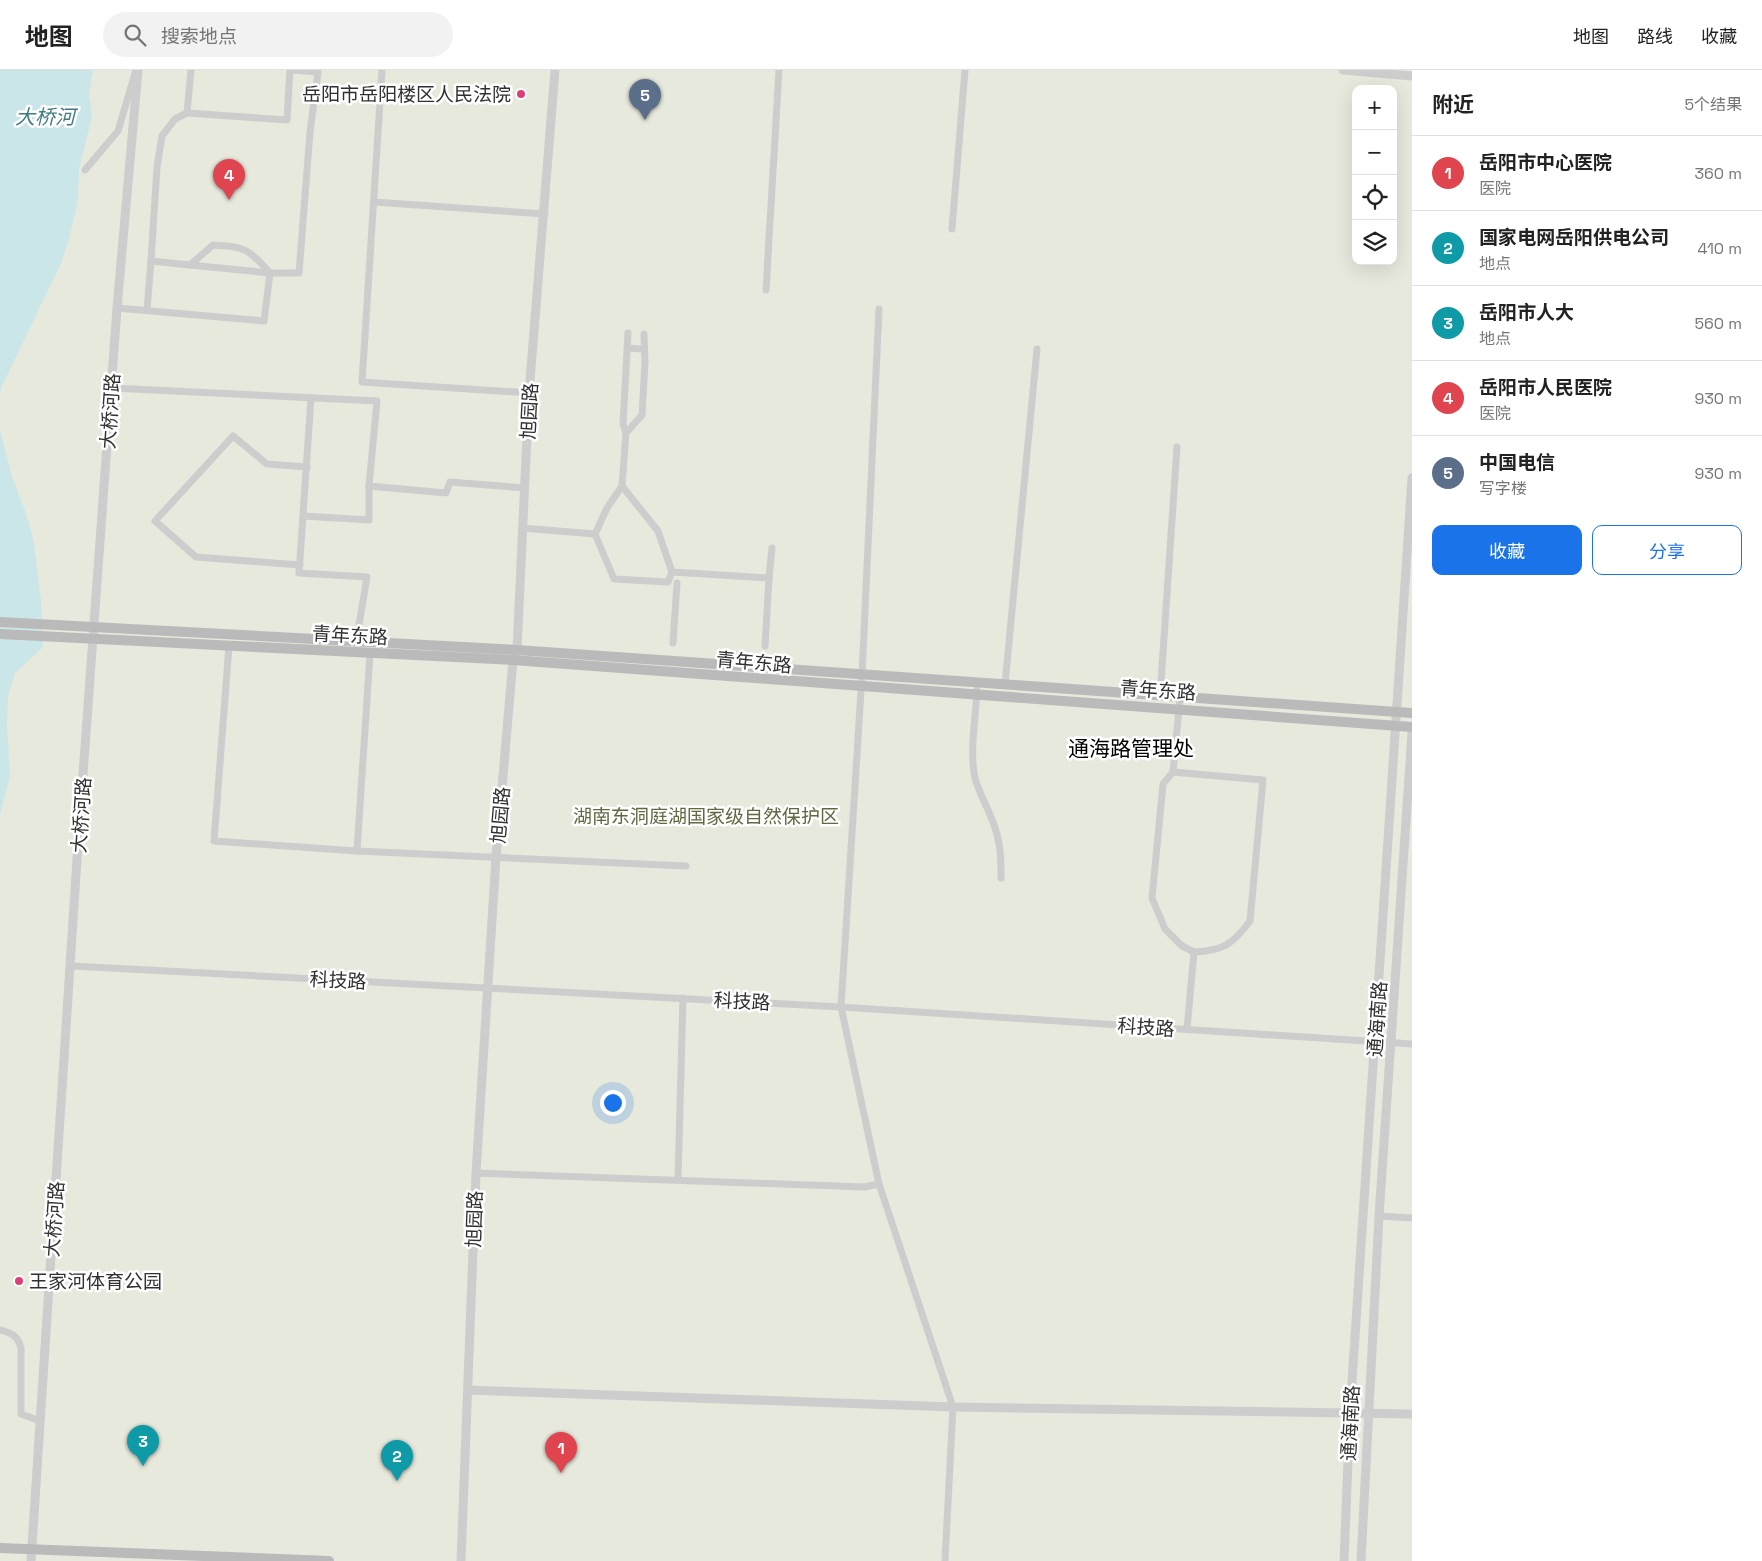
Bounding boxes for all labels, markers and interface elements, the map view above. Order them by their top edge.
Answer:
search box [103,12,453,57]
text: 地图 [25,21,73,52]
icon: search [121,21,149,49]
text: 搜索地点 [161,24,237,49]
text: 地图 [1573,25,1609,48]
text: 路线 [1637,25,1673,48]
text: 收藏 [1701,25,1737,48]
pin: 5 [629,79,661,120]
place label: 岳阳市岳阳楼区人民法院 [302,82,511,107]
map controls [1352,85,1397,265]
button: + [1352,85,1397,130]
marker: 岳阳市岳阳楼区人民法院 [515,88,527,100]
text: 附近 [1432,91,1474,118]
text: 5个结果 [1684,94,1742,115]
water label: 大桥河 [15,104,79,130]
button: − [1352,130,1397,175]
text: 岳阳市中心医院 [1479,150,1612,175]
pin: 4 [213,159,245,200]
text: 1 [1444,163,1452,184]
text: 360 m [1694,163,1742,184]
button: locate [1352,175,1397,220]
text: 医院 [1479,178,1511,199]
button: layers [1352,220,1397,265]
text: 国家电网岳阳供电公司 [1479,225,1669,250]
text: 2 [1443,238,1453,259]
text: 410 m [1698,238,1742,259]
text: 地点 [1479,253,1511,274]
text: 岳阳市人大 [1479,300,1574,325]
text: 3 [1443,313,1453,334]
text: 560 m [1694,313,1742,334]
text: 地点 [1479,328,1511,349]
street label: 大桥河路 [95,372,126,450]
text: 岳阳市人民医院 [1479,375,1612,400]
street label: 旭园路 [516,382,543,440]
text: 4 [1443,388,1453,409]
text: 930 m [1694,388,1742,409]
text: 医院 [1479,403,1511,424]
text: 中国电信 [1479,450,1555,475]
text: 5 [1443,463,1453,484]
text: 930 m [1694,463,1742,484]
text: 写字楼 [1479,478,1527,499]
button: 收藏 [1432,525,1582,575]
button: 分享 [1592,525,1742,575]
street label: 青年东路 [311,621,389,650]
street label: 青年东路 [715,647,793,678]
street label: 青年东路 [1119,675,1197,706]
district label: 通海路管理处 [1068,735,1194,762]
street label: 大桥河路 [66,776,97,854]
street label: 旭园路 [486,786,515,845]
park label: 湖南东洞庭湖国家级自然保护区 [573,804,839,829]
street label: 科技路 [309,967,367,994]
street label: 通海南路 [1362,980,1393,1058]
street label: 科技路 [713,988,771,1015]
street label: 科技路 [1117,1013,1175,1042]
your location [600,1090,626,1116]
street label: 大桥河路 [39,1180,70,1258]
street label: 旭园路 [461,1190,488,1248]
place label: 王家河体育公园 [29,1269,162,1294]
marker: 王家河体育公园 [13,1275,25,1287]
street label: 通海南路 [1336,1384,1365,1462]
pin: 3 [127,1425,159,1466]
pin: 1 [545,1432,577,1473]
pin: 2 [381,1440,413,1481]

